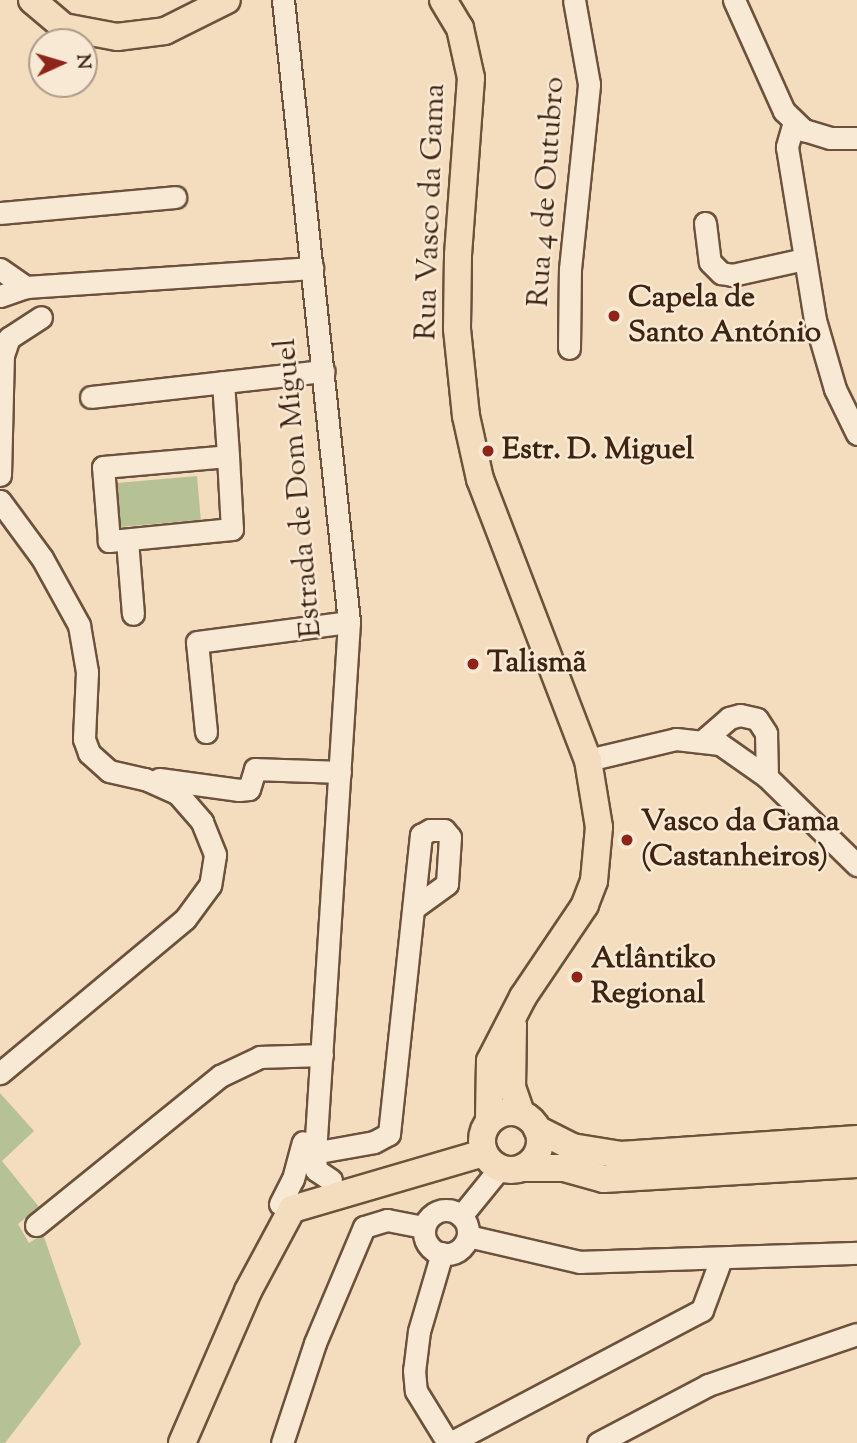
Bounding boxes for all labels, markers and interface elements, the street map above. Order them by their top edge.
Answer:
north arrow [28,28,98,98]
text: N [68,53,96,70]
street label: Rua 4 de Outubro [522,76,574,308]
street label: Rua Vasco da Gama [410,83,454,341]
place label: Capela de Santo António [628,281,821,352]
marker: Capela de Santo António [606,308,622,324]
street label: Estrada de Dom Miguel [269,337,331,639]
place label: Estr. D. Miguel [502,433,694,469]
marker: Estr. D. Miguel [480,443,496,459]
place label: Talismã [487,646,587,682]
marker: Talismã [465,656,481,672]
place label: Vasco da Gama (Castanheiros) [641,805,840,876]
marker: Vasco da Gama (Castanheiros) [619,832,635,848]
place label: Atlântiko Regional [591,942,716,1012]
marker: Atlântiko Regional [569,969,585,985]

